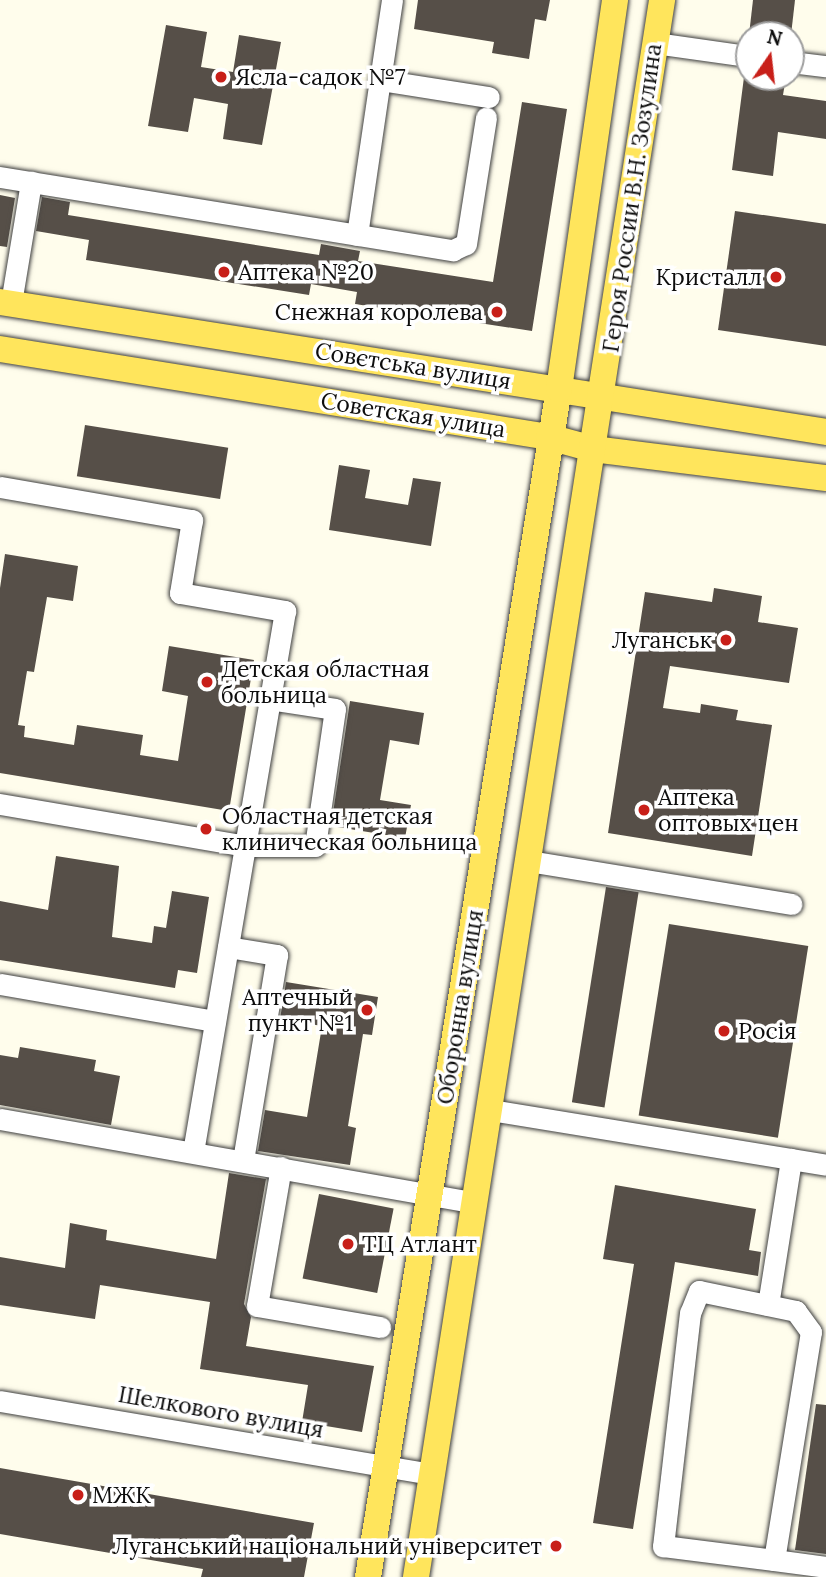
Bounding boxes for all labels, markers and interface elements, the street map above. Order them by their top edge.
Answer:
north arrow [735,21,805,91]
text: N [765,24,785,51]
street label: Героя России В.Н. Зозулина [597,42,667,354]
place label: Ясла-садок №7 [235,63,406,91]
marker: Ясла-садок №7 [213,69,229,85]
place label: Аптека №20 [238,258,374,286]
place label: Кристалл [655,263,762,291]
marker: Аптека №20 [216,264,232,280]
marker: Кристалл [768,269,784,285]
place label: Снежная королева [275,298,483,326]
marker: Снежная королева [489,304,505,320]
street label: Совєтська вулиця [313,337,513,395]
street label: Советская улица [319,387,507,443]
place label: Луганськ [612,626,712,654]
marker: Луганськ [718,632,734,648]
place label: Детская областная больница [221,655,430,709]
marker: Детская областная больница [199,674,215,690]
place label: Аптека оптовых цен [658,783,799,837]
place label: Областная детская клиническая больница [222,802,477,856]
marker: Аптека оптовых цен [636,802,652,818]
marker: Областная детская клиническая больница [196,819,216,839]
street label: Оборонна вулиця [431,908,489,1106]
place label: Аптечный пункт №1 [242,983,353,1037]
marker: Аптечный пункт №1 [359,1002,375,1018]
place label: Росія [738,1017,797,1045]
marker: Росія [716,1023,732,1039]
place label: ТЦ Атлант [362,1230,477,1258]
marker: ТЦ Атлант [340,1236,356,1252]
street label: Шелкового вулиця [116,1380,326,1444]
place label: МЖК [92,1481,151,1509]
marker: МЖК [70,1487,86,1503]
place label: Луганський національний університет [113,1532,542,1560]
marker: Луганський національний університет [548,1538,564,1554]

